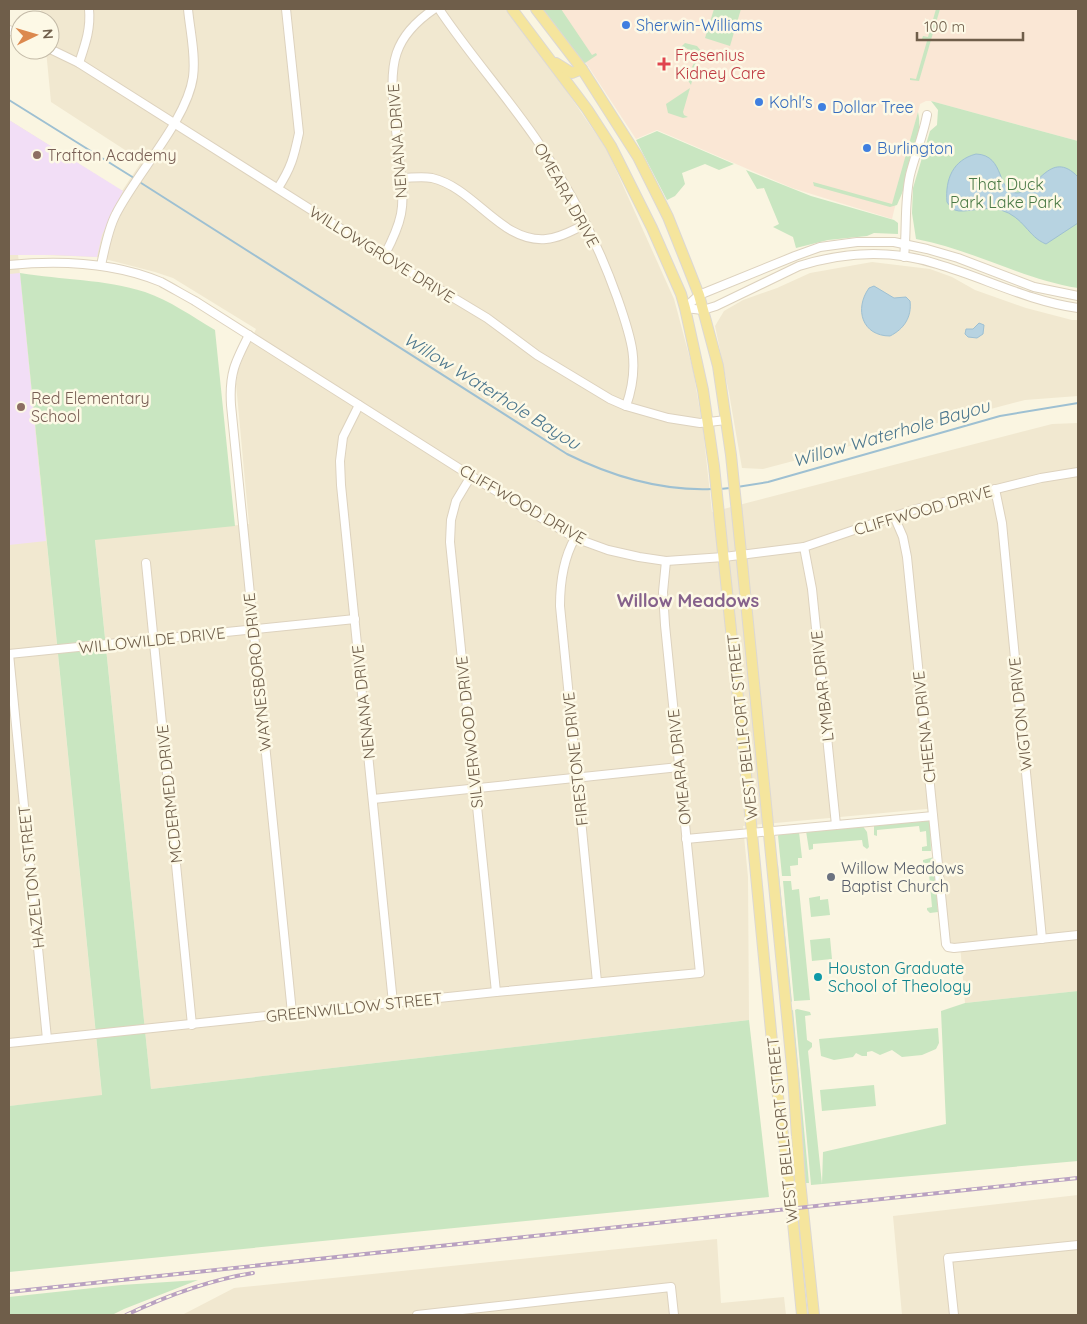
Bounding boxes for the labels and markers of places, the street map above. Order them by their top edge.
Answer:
place label: Sherwin-Williams [636,15,762,35]
marker: Sherwin-Williams [620,19,632,31]
place label: Fresenius Kidney Care [675,45,766,83]
marker: Fresenius Kidney Care [657,57,671,71]
place label: Kohl's [769,92,813,112]
marker: Kohl's [753,96,765,108]
place label: Dollar Tree [832,97,913,117]
marker: Dollar Tree [816,101,828,113]
place label: Burlington [877,138,953,158]
marker: Burlington [861,142,873,154]
place label: Trafton Academy [47,145,176,165]
marker: Trafton Academy [31,149,43,161]
place label: Red Elementary School [31,388,150,426]
marker: Red Elementary School [15,401,27,413]
place label: Willow Meadows Baptist Church [841,858,964,896]
marker: Willow Meadows Baptist Church [825,871,837,883]
place label: Houston Graduate School of Theology [828,958,971,996]
marker: Houston Graduate School of Theology [812,971,824,983]

